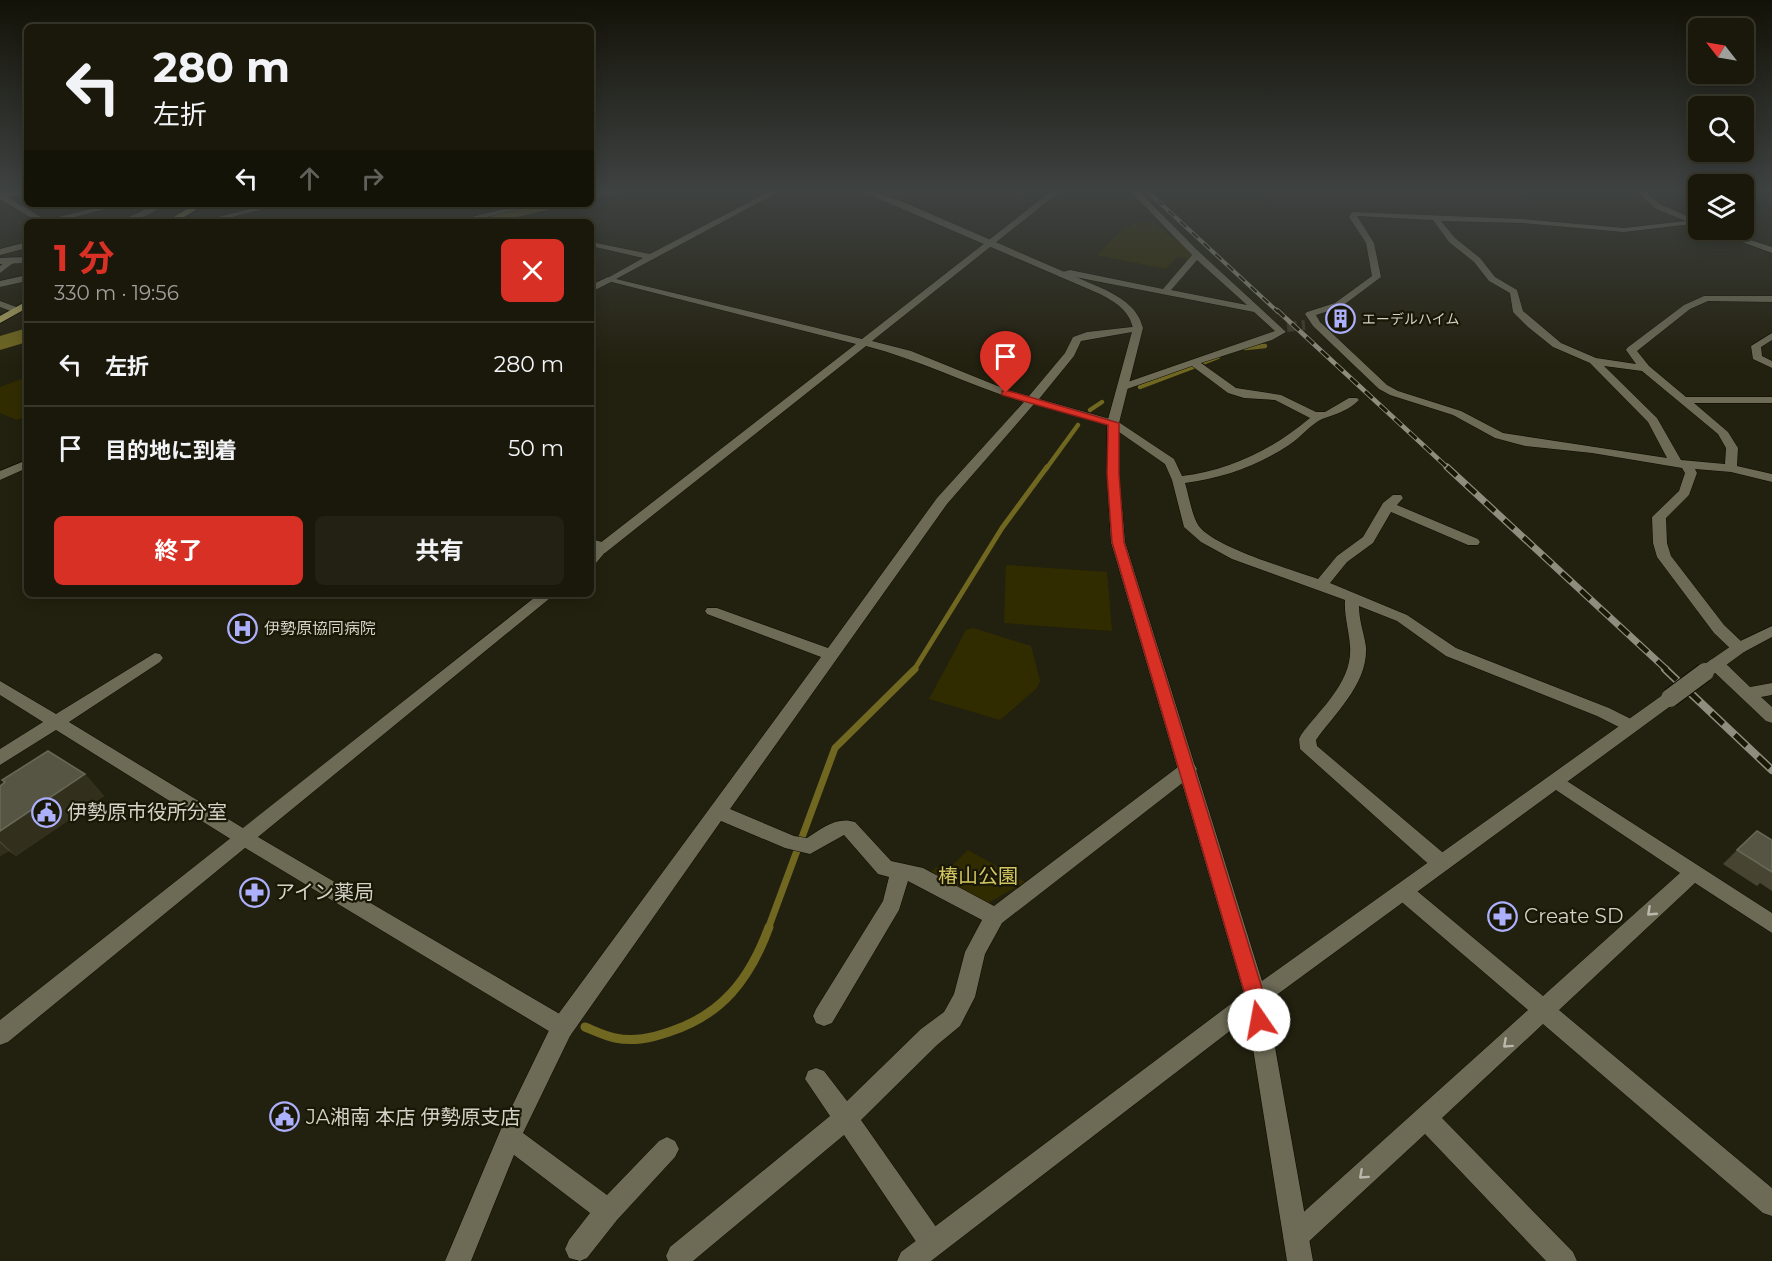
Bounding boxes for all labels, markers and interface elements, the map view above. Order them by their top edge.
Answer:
north arrow [1688,18,1754,84]
map controls [1688,18,1754,240]
text: 280 m [153,41,290,93]
icon: left [54,48,132,126]
button: search [1688,96,1754,162]
text: 左折 [153,98,207,131]
icon: left [230,162,263,195]
icon: ahead [293,162,326,195]
icon: right [356,162,389,195]
button: layers [1688,174,1754,240]
text: 1 分 [54,236,114,280]
button: close [501,239,564,302]
text: 330 m · 19:56 [54,281,179,305]
building icon: エーデルハイム [1325,303,1357,335]
place label: エーデルハイム [1362,310,1459,328]
pin [980,331,1031,393]
icon: arrive [989,340,1022,373]
icon: left [54,348,87,381]
text: 280 m [494,351,564,378]
text: 左折 [105,353,149,380]
icon: arrive [54,432,87,465]
text: 50 m [508,435,564,462]
text: 目的地に到着 [105,437,237,464]
button: 終了 [54,516,303,585]
button: 共有 [315,516,564,585]
hospital icon: 伊勢原協同病院 [227,612,259,644]
place label: 伊勢原協同病院 [264,619,376,638]
public building icon: 伊勢原市役所分室 [30,796,62,828]
place label: 伊勢原市役所分室 [67,800,227,824]
park label: 椿山公園 [938,864,1018,888]
pharmacy icon: アイン薬局 [238,876,270,908]
place label: アイン薬局 [275,880,374,904]
pharmacy icon: Create SD [1487,900,1519,932]
place label: Create SD [1524,904,1623,928]
one-way arrow [1647,905,1657,916]
position arrow [1227,988,1291,1052]
one-way arrow [1503,1037,1514,1048]
public building icon: JA湘南 本店 伊勢原支店 [269,1101,301,1133]
place label: JA湘南 本店 伊勢原支店 [305,1105,521,1129]
one-way arrow [1359,1168,1370,1179]

